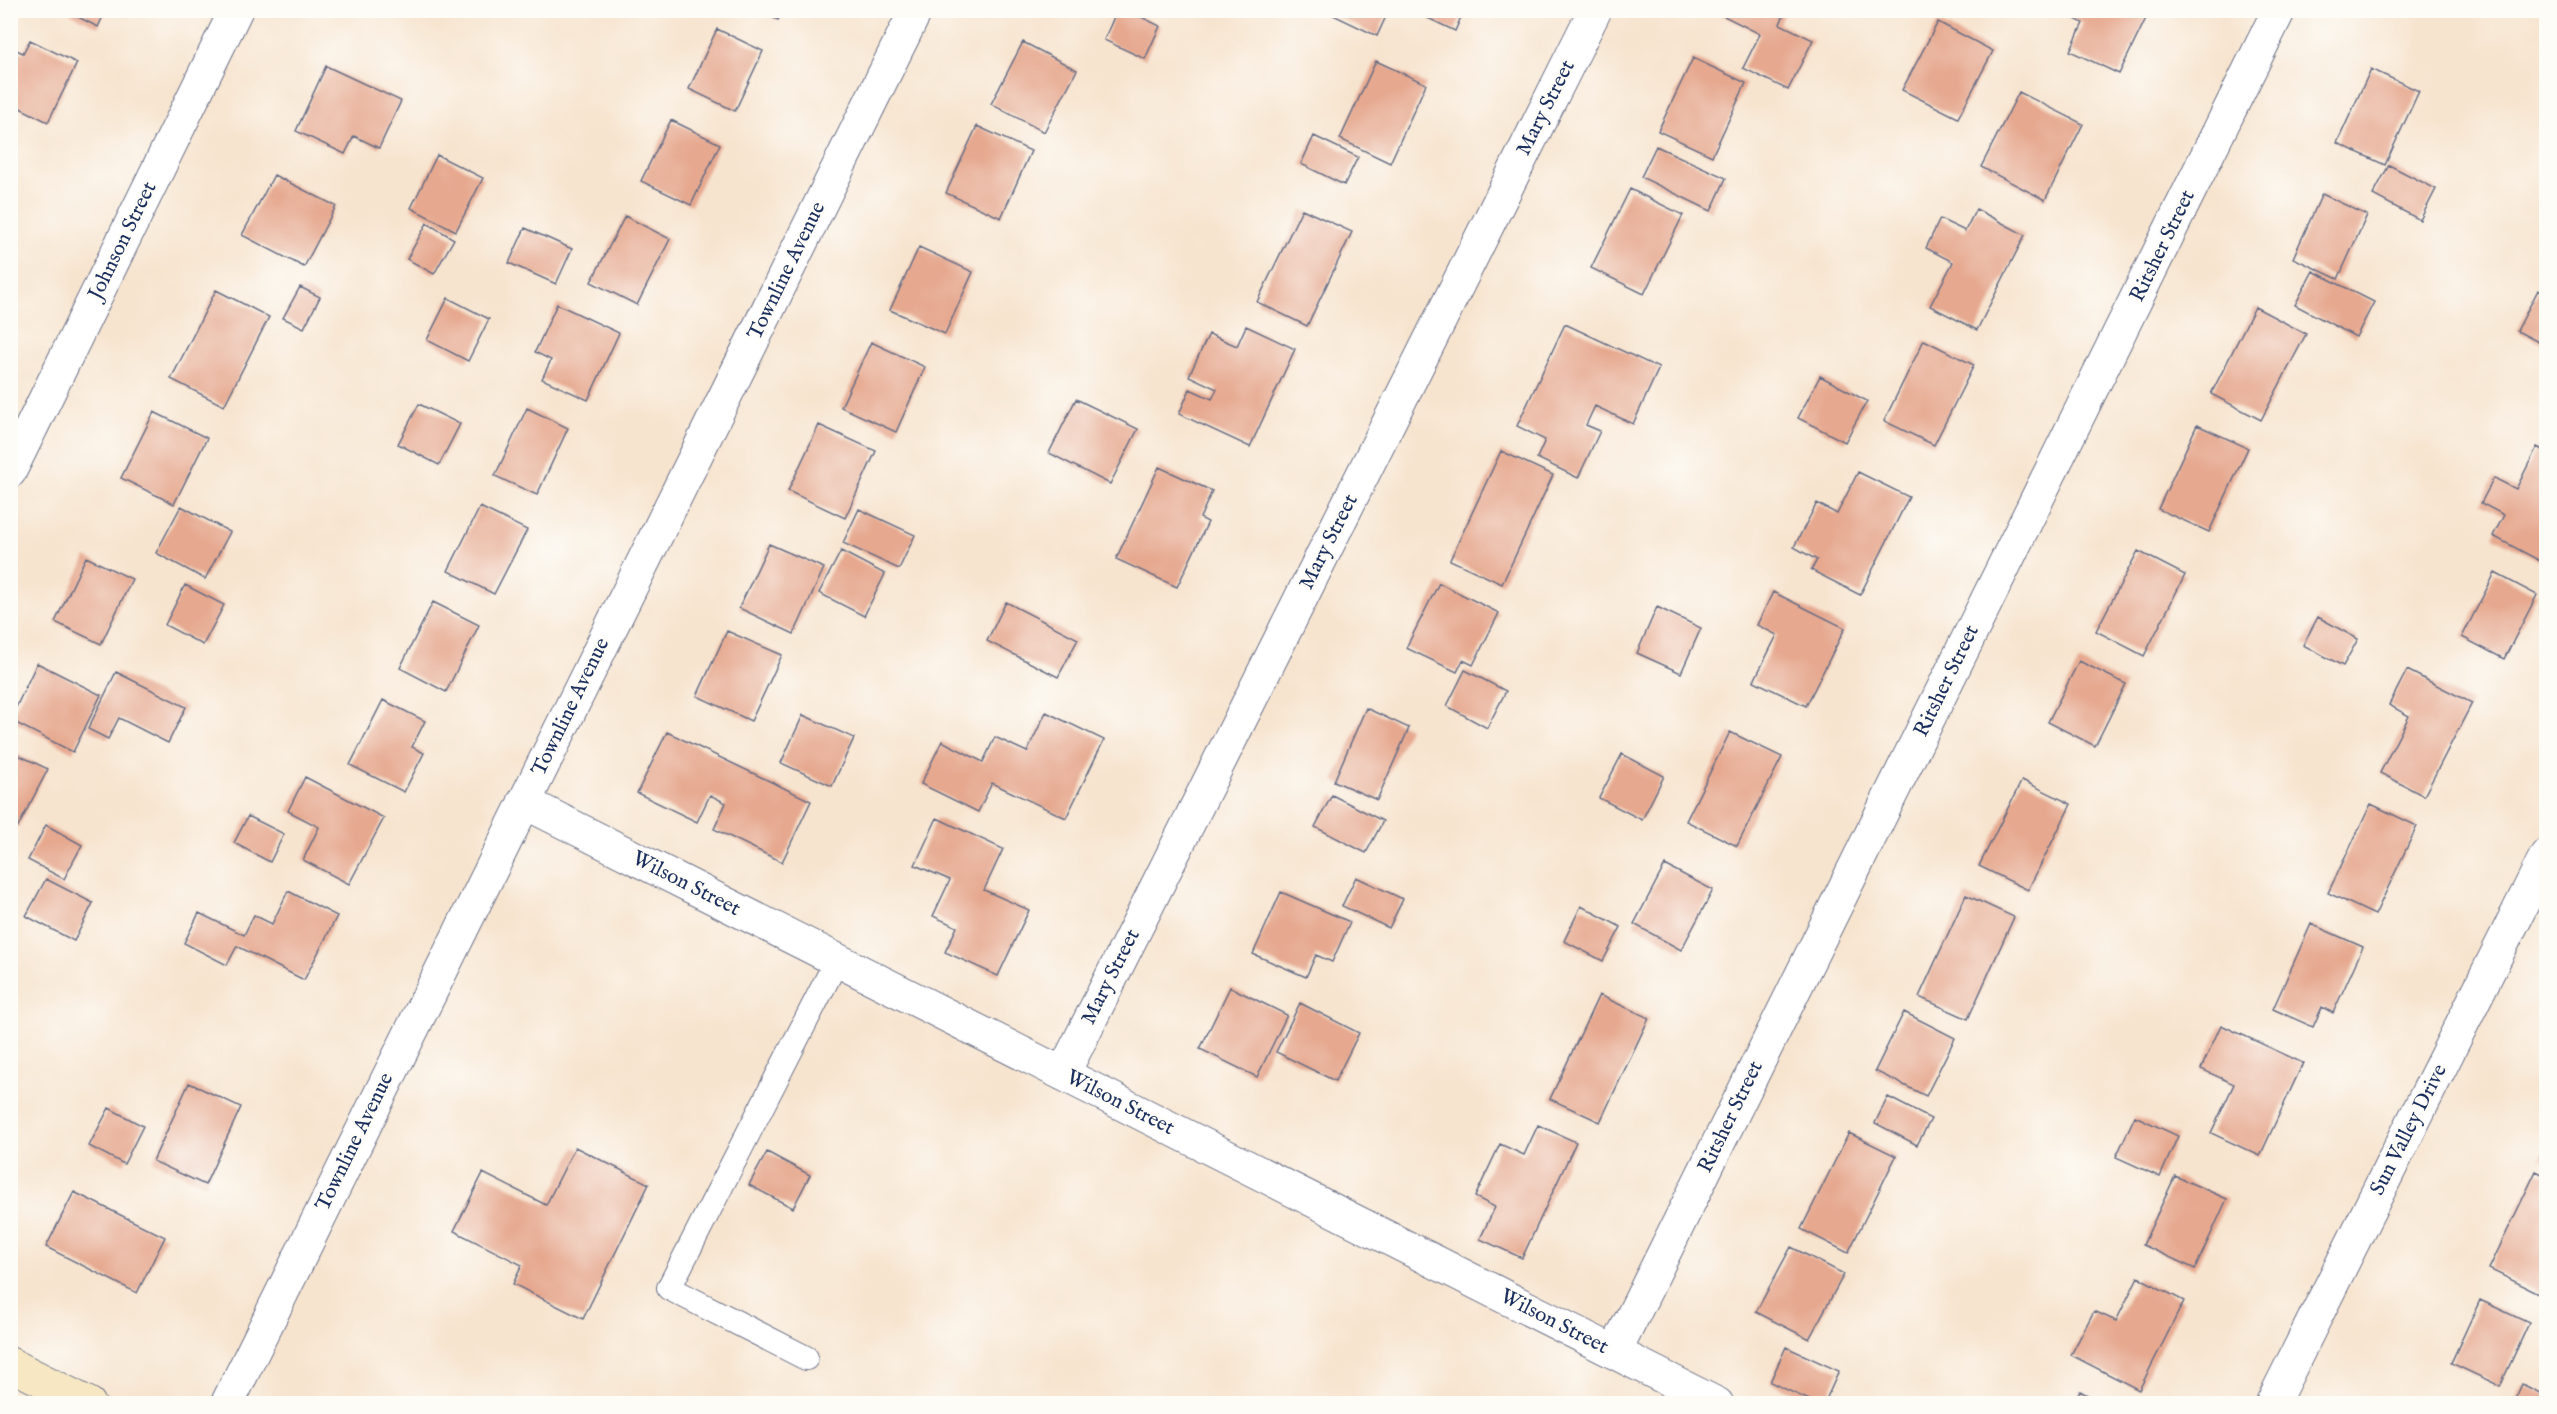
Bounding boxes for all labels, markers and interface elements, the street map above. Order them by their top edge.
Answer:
street label: Mary Street [1510,56,1582,160]
street label: Johnson Street [82,177,163,306]
street label: Ritsher Street [2124,186,2202,306]
street label: Townline Avenue [742,197,832,345]
street label: Mary Street [1293,490,1365,594]
street label: Ritsher Street [1908,621,1986,741]
street label: Townline Avenue [526,633,616,781]
street label: Wilson Street [627,845,745,923]
street label: Mary Street [1075,925,1147,1029]
street label: Ritsher Street [1692,1057,1770,1177]
street label: Sun Valley Drive [2364,1060,2454,1200]
street label: Wilson Street [1061,1064,1179,1142]
street label: Townline Avenue [310,1068,400,1216]
street label: Wilson Street [1495,1283,1613,1361]

